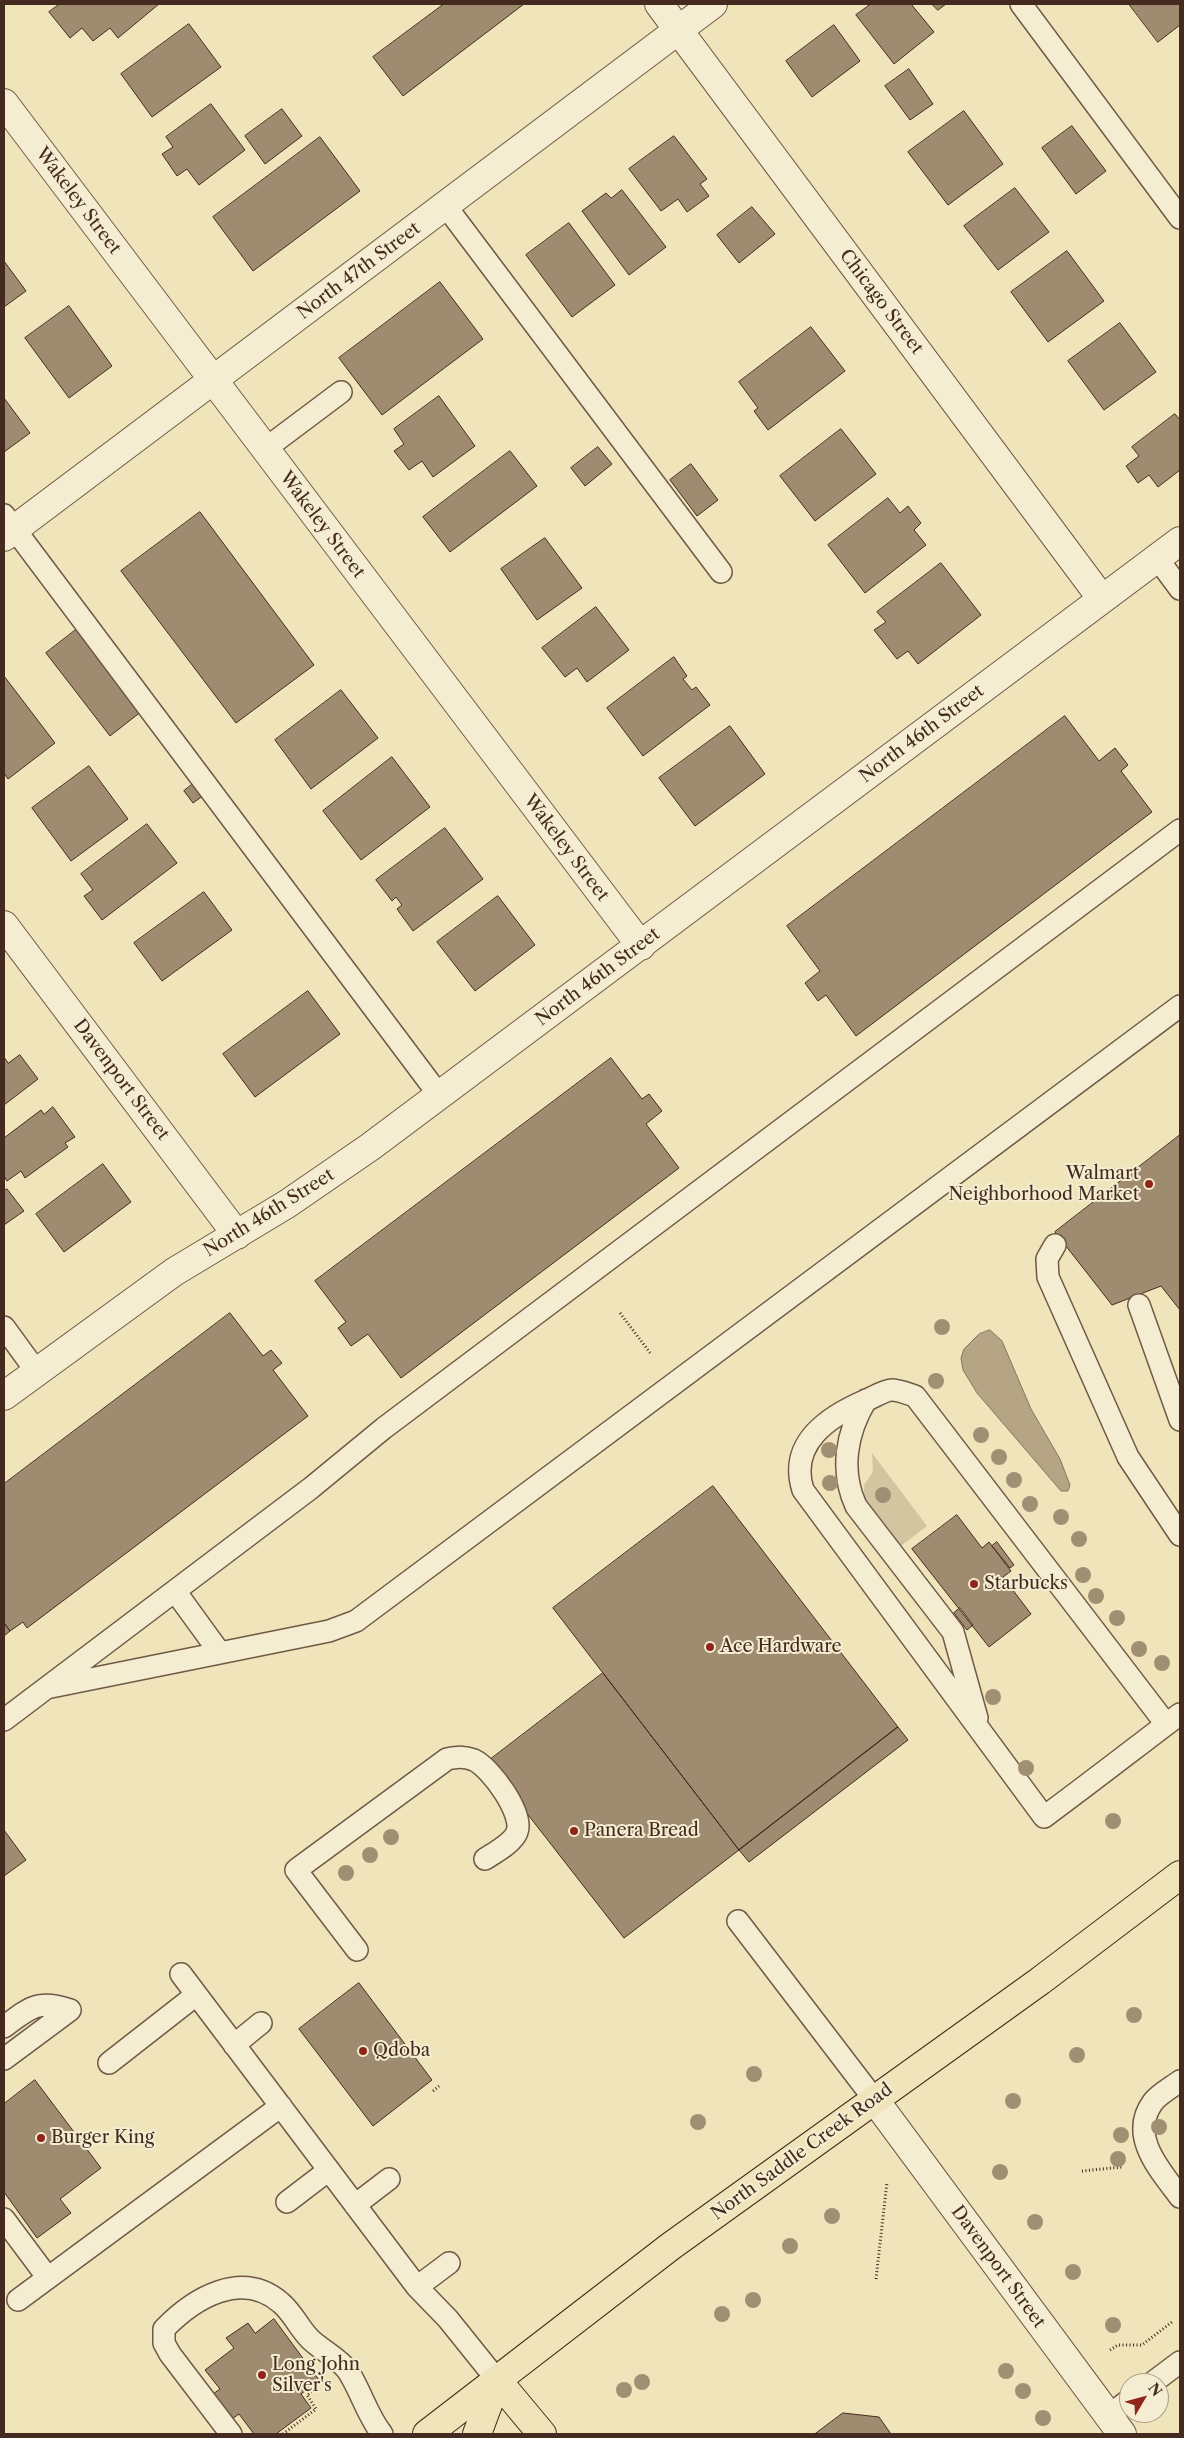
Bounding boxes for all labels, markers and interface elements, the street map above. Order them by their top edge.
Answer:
street label: Wakeley Street [31,143,125,259]
street label: North 47th Street [293,218,425,324]
street label: Chicago Street [835,245,927,359]
street label: Wakeley Street [275,467,369,583]
street label: North 46th Street [856,680,988,788]
street label: Wakeley Street [519,790,613,906]
street label: North 46th Street [532,923,664,1031]
street label: Davenport Street [68,1015,174,1145]
place label: Walmart Neighborhood Market [948,1163,1139,1206]
street label: North 46th Street [200,1164,338,1262]
marker: Walmart Neighborhood Market [1143,1178,1155,1190]
place label: Starbucks [984,1573,1068,1595]
marker: Starbucks [968,1578,980,1590]
place label: Ace Hardware [720,1636,842,1658]
marker: Ace Hardware [704,1641,716,1653]
place label: Panera Bread [584,1820,699,1842]
marker: Panera Bread [568,1825,580,1837]
place label: Qdoba [373,2040,430,2062]
marker: Qdoba [357,2045,369,2057]
street label: North Saddle Creek Road [707,2079,897,2225]
place label: Burger King [51,2127,154,2149]
marker: Burger King [35,2132,47,2144]
street label: Davenport Street [946,2202,1050,2332]
place label: Long John Silver's [272,2354,360,2396]
marker: Long John Silver's [256,2369,268,2381]
north arrow [1119,2373,1169,2423]
text: N [1144,2379,1166,2400]

